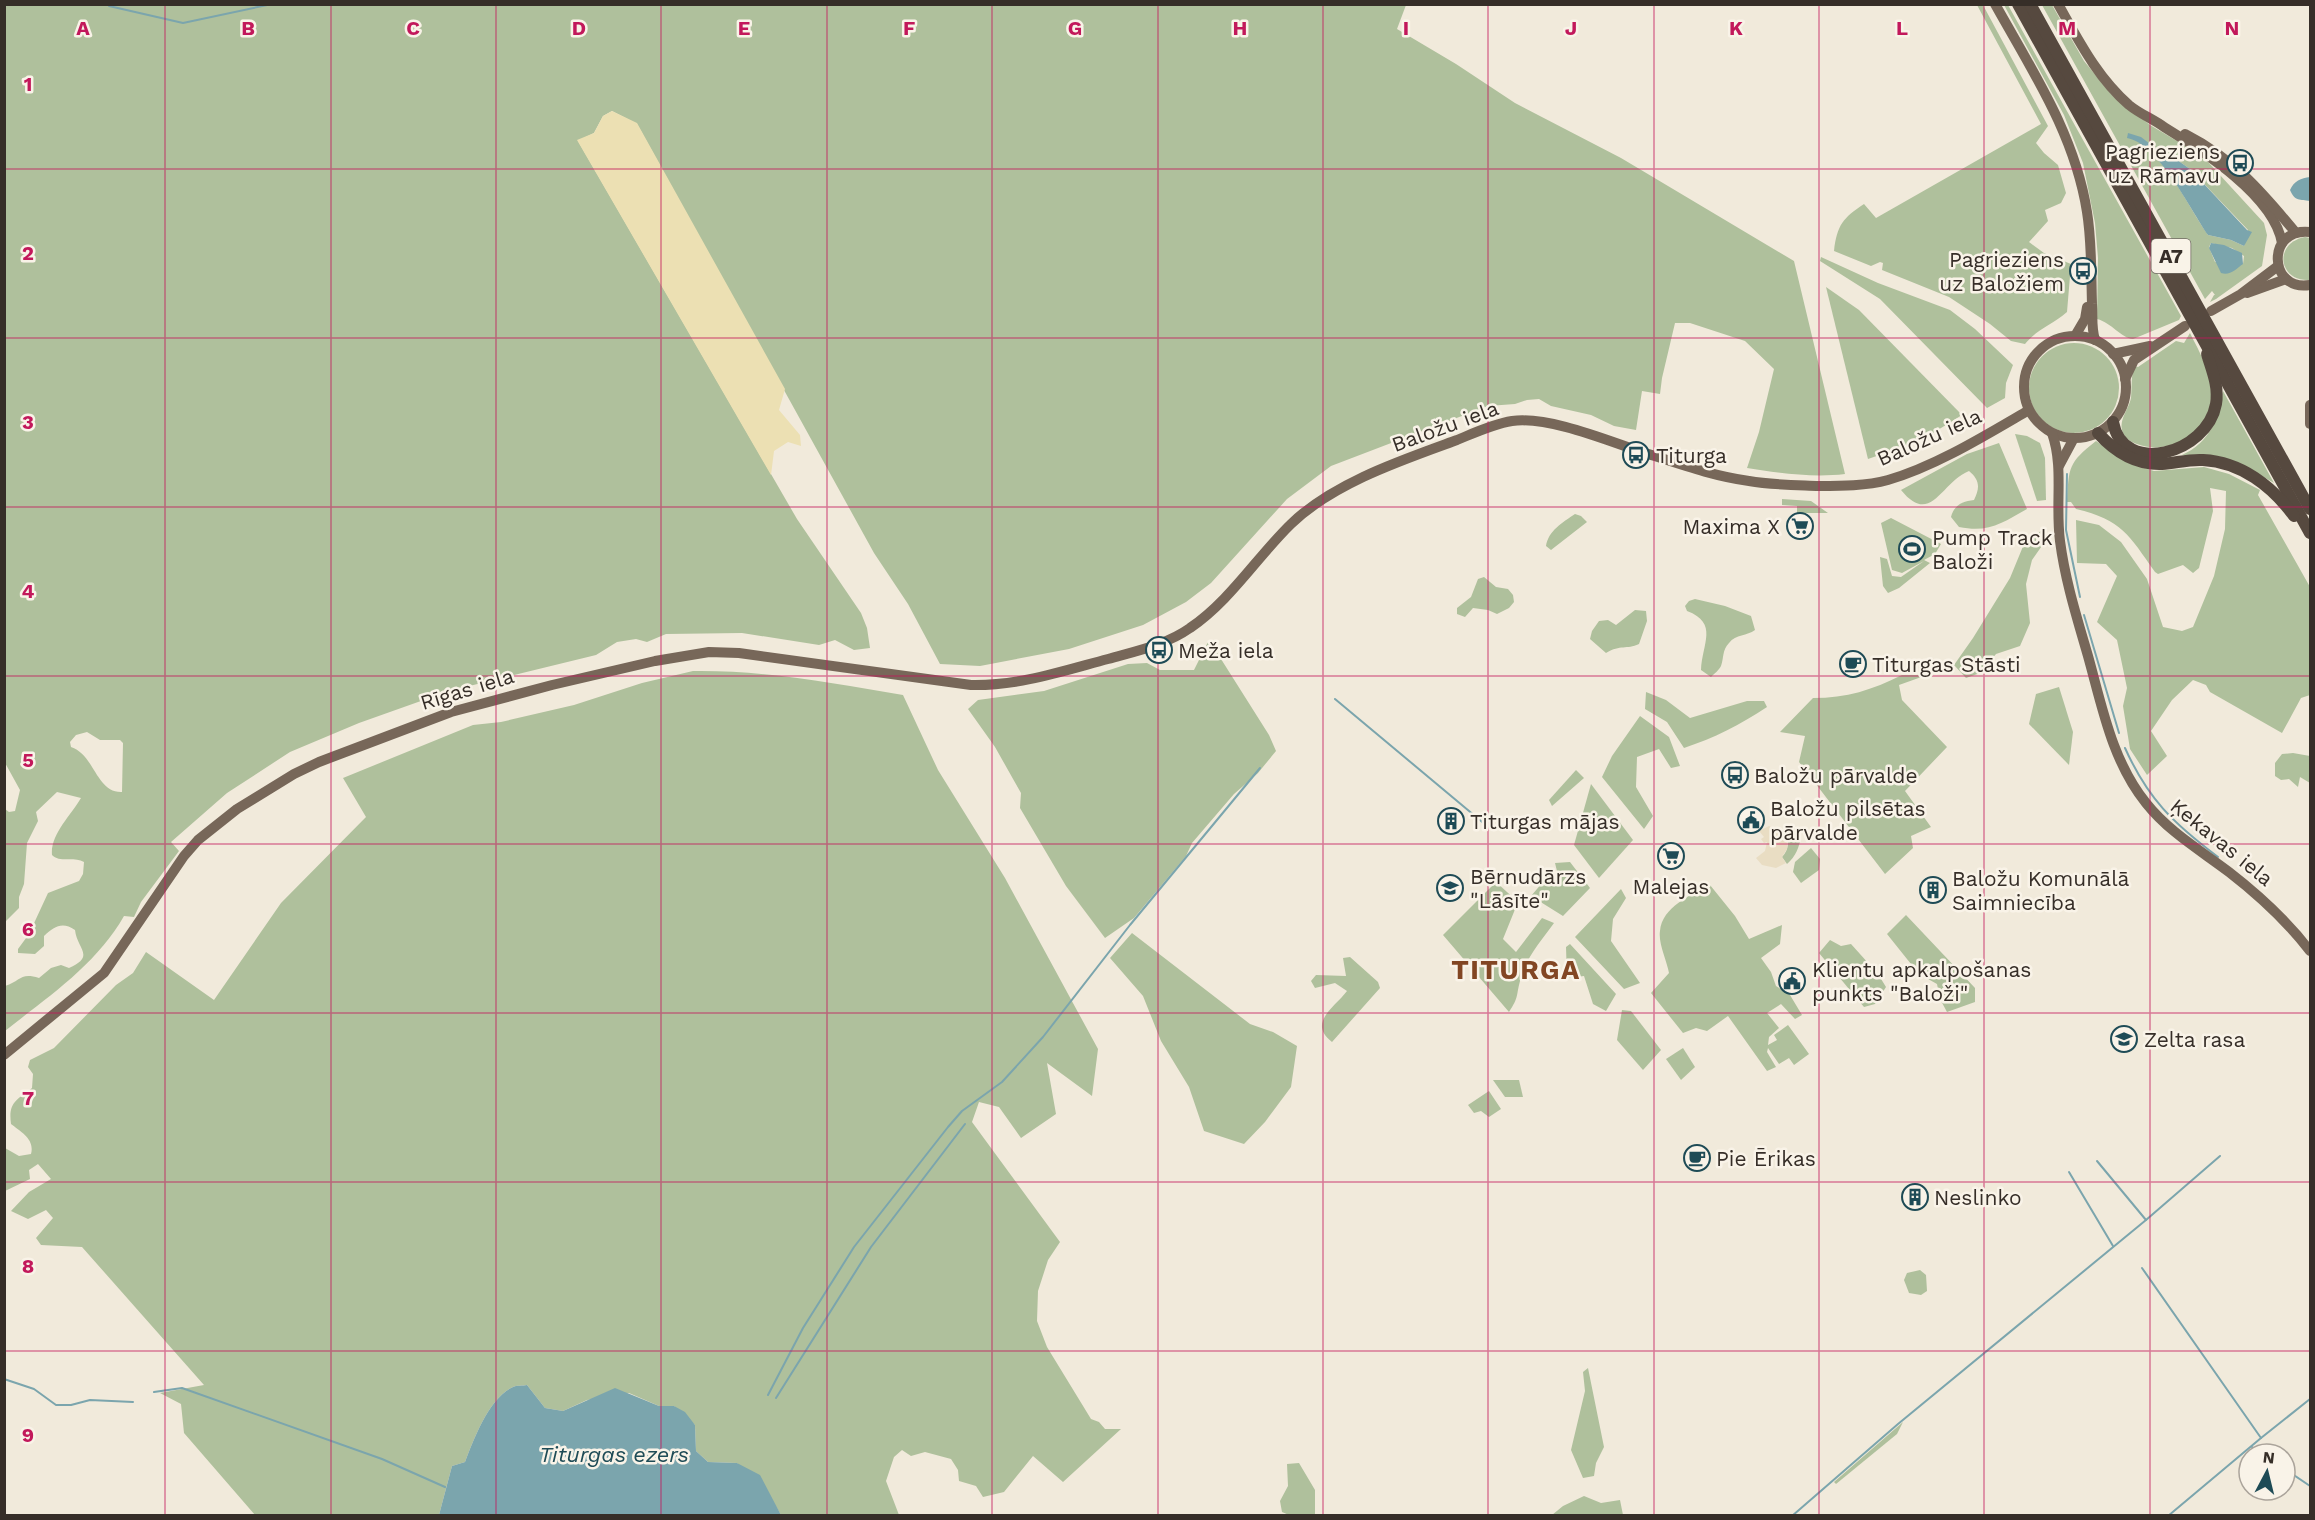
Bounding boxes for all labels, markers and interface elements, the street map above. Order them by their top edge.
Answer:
text: A [76,16,90,40]
text: B [241,16,255,40]
text: C [406,16,420,40]
text: D [572,16,586,40]
text: E [738,16,750,40]
text: F [903,16,915,40]
text: G [1068,16,1082,40]
text: H [1233,16,1247,40]
text: I [1403,16,1409,40]
text: J [1565,16,1577,40]
text: K [1729,16,1743,40]
text: L [1896,16,1908,40]
text: M [2058,16,2076,40]
text: N [2225,16,2239,40]
text: 1 [24,72,32,96]
place label: Pagrieziens uz Rāmavu [2105,139,2220,188]
bus stop icon: Pagrieziens uz Rāmavu [2225,148,2255,178]
road number: A7 [2152,239,2190,273]
text: 2 [22,241,34,265]
place label: Pagrieziens uz Baložiem [1939,247,2064,296]
bus stop icon: Pagrieziens uz Baložiem [2068,256,2098,286]
street label: Baložu iela [1388,395,1502,457]
street label: Baložu iela [1873,403,1985,471]
text: 3 [22,410,34,434]
bus stop icon: Titurga [1621,440,1651,470]
place label: Titurga [1656,443,1727,468]
supermarket icon: Maxima X [1785,511,1815,541]
place label: Maxima X [1683,514,1780,539]
place label: Pump Track Baloži [1932,525,2053,574]
sports icon: Pump Track Baloži [1897,534,1927,564]
text: 4 [22,579,35,603]
bus stop icon: Meža iela [1144,635,1174,665]
place label: Meža iela [1178,638,1274,663]
cafe icon: Titurgas Stāsti [1838,649,1868,679]
place label: Titurgas Stāsti [1872,652,2021,677]
street label: Rīgas iela [417,663,517,715]
text: 5 [22,748,34,772]
bus stop icon: Baložu pārvalde [1720,760,1750,790]
place label: Baložu pārvalde [1754,763,1918,788]
street label: Ķekavas iela [2166,793,2279,891]
place label: Baložu pilsētas pārvalde [1770,796,1926,845]
public building icon: Baložu pilsētas pārvalde [1736,805,1766,835]
building icon: Titurgas mājas [1436,806,1466,836]
place label: Titurgas mājas [1470,809,1619,834]
supermarket icon: Malejas [1656,841,1686,871]
place label: Bērnudārzs "Lāsīte" [1470,864,1586,913]
place label: Baložu Komunālā Saimniecība [1952,866,2130,915]
school or university icon: Bērnudārzs "Lāsīte" [1435,873,1465,903]
place label: Malejas [1633,874,1709,899]
building icon: Baložu Komunālā Saimniecība [1918,875,1948,905]
text: 6 [22,917,34,941]
district label: TITURGA [1451,954,1581,986]
place label: Klientu apkalpošanas punkts "Baloži" [1812,957,2031,1006]
public building icon: Klientu apkalpošanas punkts "Baloži" [1777,966,1807,996]
school or university icon: Zelta rasa [2109,1024,2139,1054]
place label: Zelta rasa [2144,1027,2245,1052]
text: 7 [22,1086,34,1110]
cafe icon: Pie Ērikas [1682,1143,1712,1173]
place label: Pie Ērikas [1716,1146,1816,1171]
building icon: Neslinko [1900,1182,1930,1212]
place label: Neslinko [1934,1185,2022,1210]
text: 8 [22,1254,34,1278]
text: 9 [22,1423,34,1447]
water label: Titurgas ezers [539,1442,689,1467]
north arrow [2237,1442,2297,1502]
text: N [2262,1447,2276,1468]

